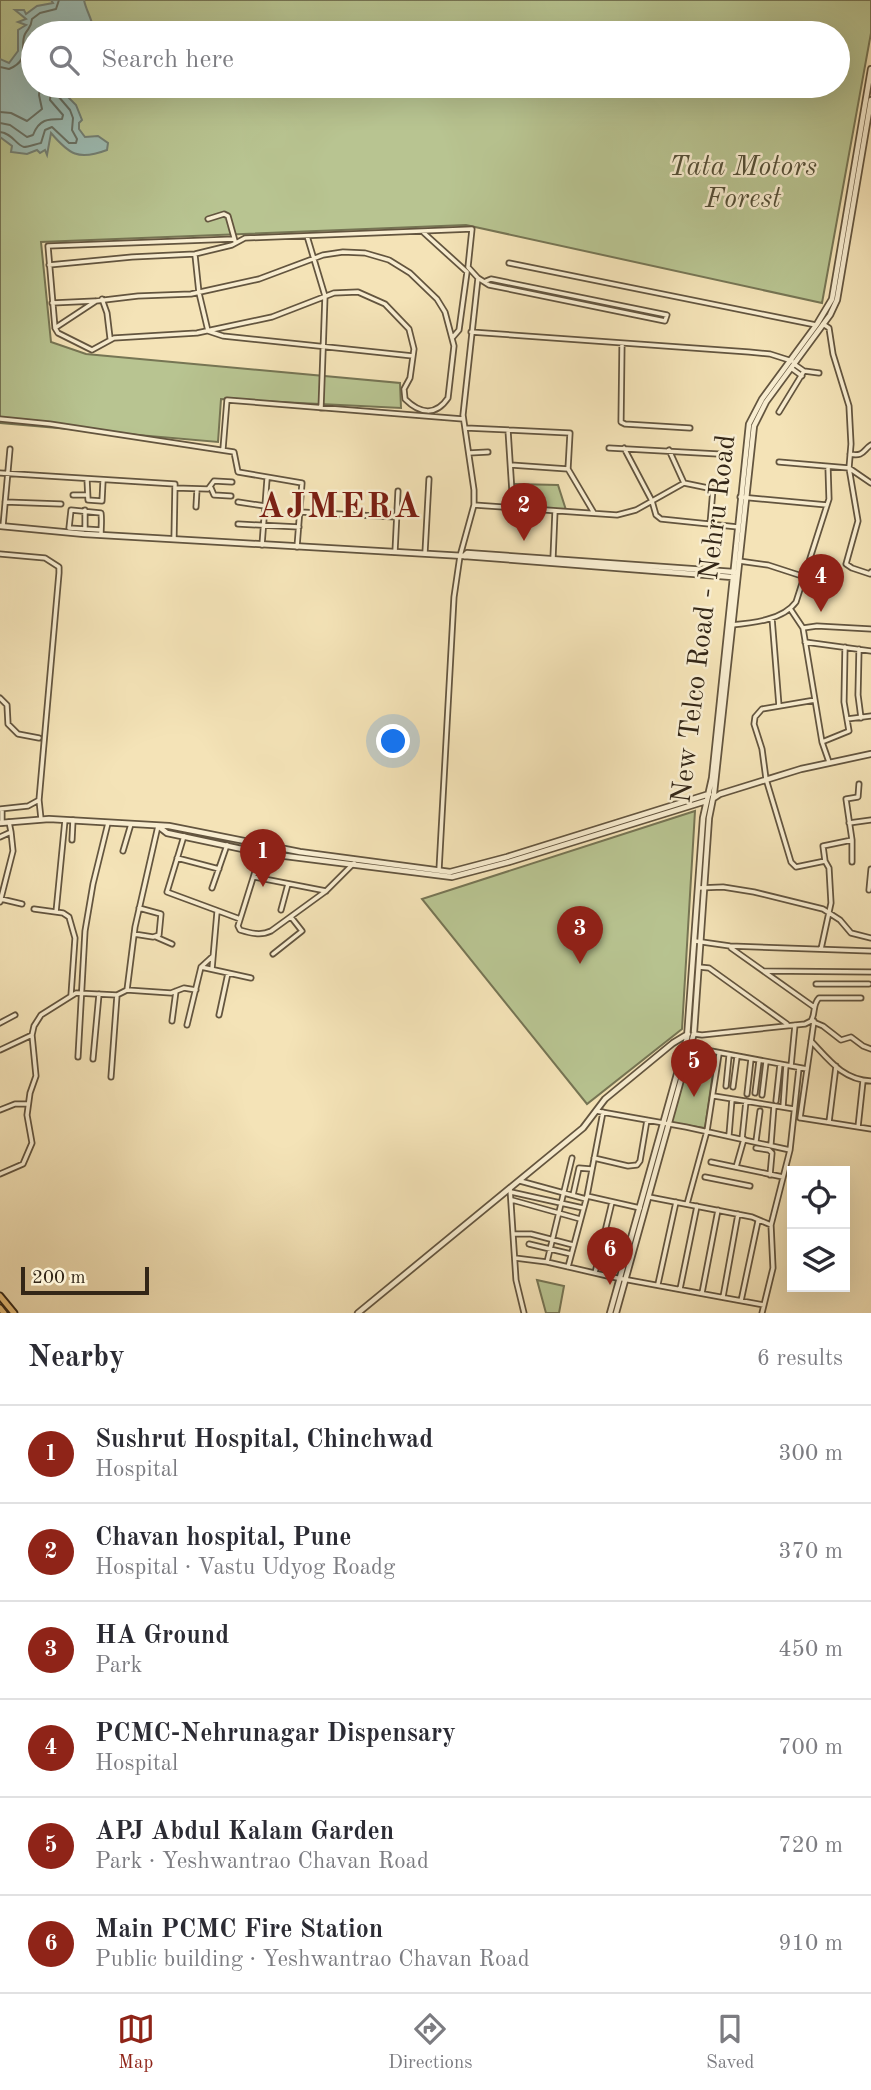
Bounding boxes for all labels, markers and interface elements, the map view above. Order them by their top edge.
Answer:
search box [21,21,850,98]
icon: search [45,41,83,79]
text: Search here [101,47,234,73]
park label: Tata Motors Forest [669,154,817,214]
street label: New Telco Road - Nehru Road [668,433,742,805]
pin: 2 [501,483,547,541]
district label: AJMERA [258,490,422,525]
pin: 4 [798,554,844,612]
your location [376,724,410,758]
pin: 1 [240,829,286,887]
pin: 3 [557,906,603,964]
pin: 5 [671,1039,717,1097]
map controls [787,1166,850,1292]
button: locate [787,1166,850,1229]
pin: 6 [587,1227,633,1285]
button: layers [787,1229,850,1292]
scale bar [21,1264,149,1296]
text: 200 m [32,1269,85,1288]
text: Nearby [28,1343,125,1373]
text: 6 results [757,1347,843,1370]
text: Sushrut Hospital, Chinchwad [95,1427,433,1453]
text: 1 [44,1442,58,1465]
text: 300 m [778,1442,843,1465]
text: Hospital [95,1458,178,1481]
text: Chavan hospital, Pune [95,1525,352,1551]
text: 2 [44,1540,58,1563]
text: 370 m [778,1540,843,1563]
text: Hospital · Vastu Udyog Roadg [95,1556,395,1579]
text: HA Ground [95,1623,229,1649]
text: 3 [44,1638,58,1661]
text: 450 m [778,1638,843,1661]
text: Park [95,1654,142,1677]
text: PCMC-Nehrunagar Dispensary [95,1721,456,1747]
text: 4 [44,1736,58,1759]
text: 700 m [778,1736,843,1759]
text: Hospital [95,1752,178,1775]
text: APJ Abdul Kalam Garden [95,1819,394,1845]
text: 5 [44,1834,58,1857]
text: 720 m [778,1834,843,1857]
text: Park · Yeshwantrao Chavan Road [95,1850,429,1873]
text: Main PCMC Fire Station [95,1917,383,1943]
text: 6 [44,1932,58,1955]
text: 910 m [778,1932,843,1955]
text: Public building · Yeshwantrao Chavan Road [95,1948,530,1971]
tab: Map [117,2010,155,2075]
tab: Directions [388,2010,473,2075]
tab: Saved [706,2010,754,2075]

